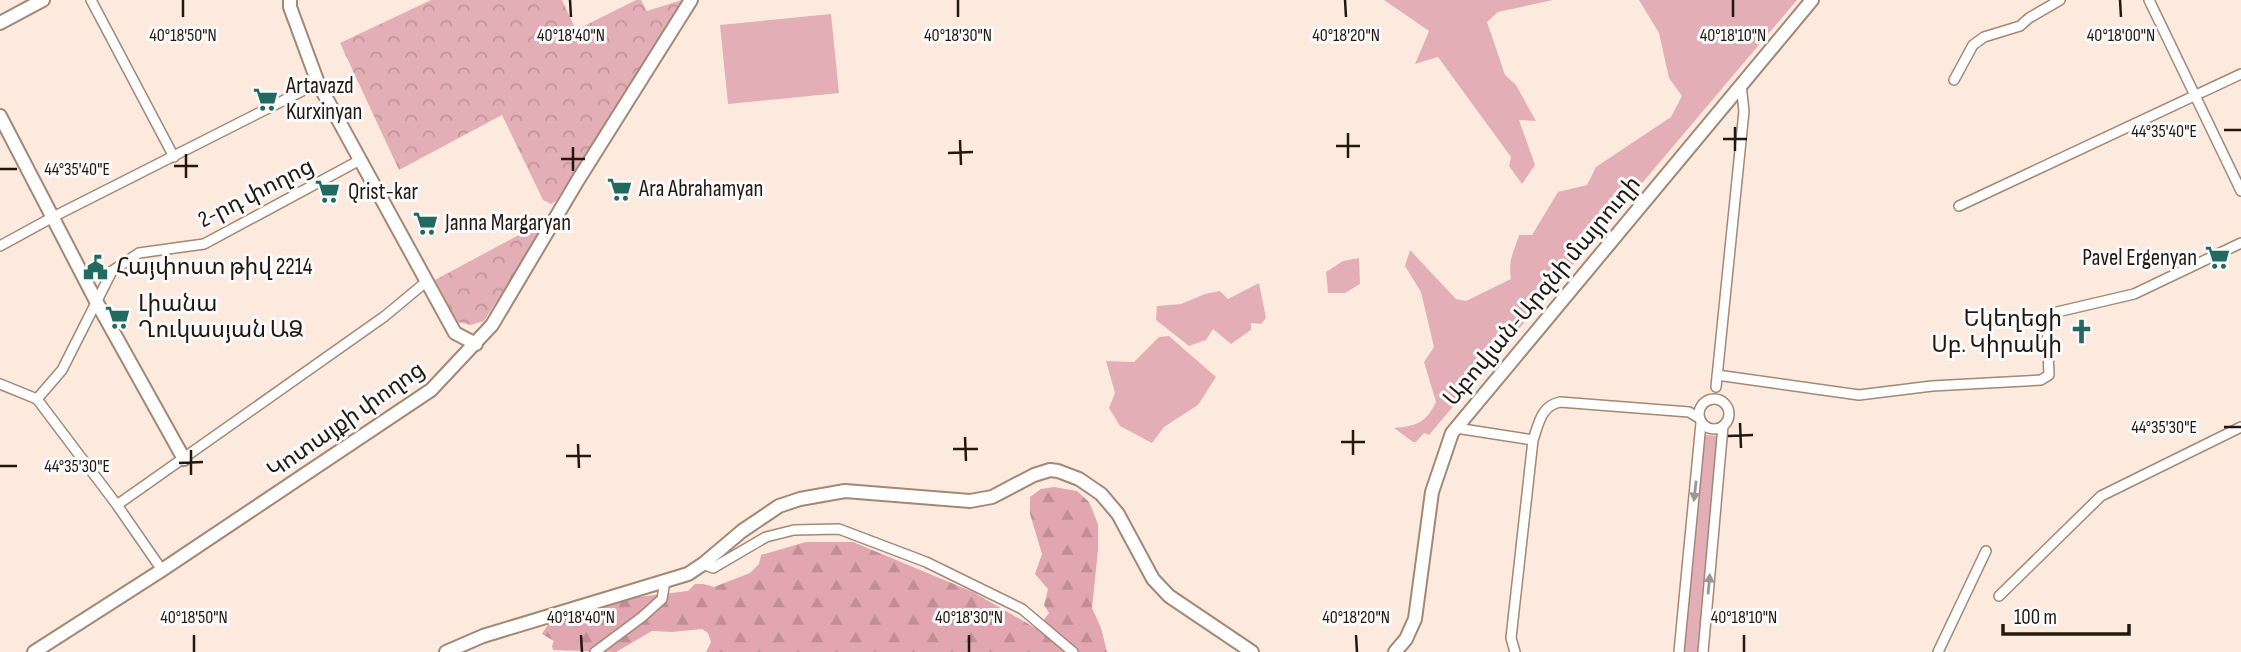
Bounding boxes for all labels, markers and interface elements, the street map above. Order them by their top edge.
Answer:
text: 40°18'50"N [149,25,217,46]
text: 40°18'40"N [537,25,605,46]
text: 40°18'30"N [924,25,992,46]
text: 40°18'20"N [1312,25,1380,46]
text: 40°18'10"N [1700,25,1766,46]
text: 40°18'00"N [2087,25,2155,46]
place label: Artavazd Kurxinyan [285,72,362,126]
supermarket icon: Artavazd Kurxinyan [252,85,280,113]
text: 44°35'40"E [2131,121,2197,142]
street label: 2-րդ փողոց [194,152,318,234]
text: 44°35'40"E [44,159,110,180]
street label: Աբովյան-Արզնի մայրուղի [1437,170,1647,412]
supermarket icon: Ara Abrahamyan [605,175,633,203]
place label: Ara Abrahamyan [638,175,763,203]
supermarket icon: Qrist-kar [314,178,342,206]
place label: Qrist-kar [348,178,419,206]
supermarket icon: Janna Margaryan [411,209,439,237]
place label: Janna Margaryan [444,209,571,237]
place label: Pavel Ergenyan [2082,244,2197,272]
supermarket icon: Pavel Ergenyan [2203,244,2231,272]
public building icon: Հայփոստ թիվ 2214 [82,253,110,281]
place label: Հայփոստ թիվ 2214 [116,253,313,281]
place label: Լիանա Ղուկասյան ԱՁ [138,290,304,344]
supermarket icon: Լիանա Ղուկասյան ԱՁ [104,303,132,331]
place label: Եկեղեցի Սբ. Կիրակի [1931,305,2062,359]
church icon: Եկեղեցի Սբ. Կիրակի [2068,318,2096,346]
street label: Կոտայքի փողոց [262,355,430,485]
text: 44°35'30"E [2131,417,2197,438]
text: 44°35'30"E [44,456,110,477]
one-way arrow [1689,480,1700,502]
one-way arrow [1704,573,1715,595]
scale bar [2003,592,2129,636]
text: 100 m [2014,605,2057,630]
text: 40°18'50"N [160,607,228,628]
text: 40°18'40"N [547,607,615,628]
text: 40°18'30"N [935,607,1003,628]
text: 40°18'20"N [1322,607,1390,628]
text: 40°18'10"N [1711,607,1777,628]

